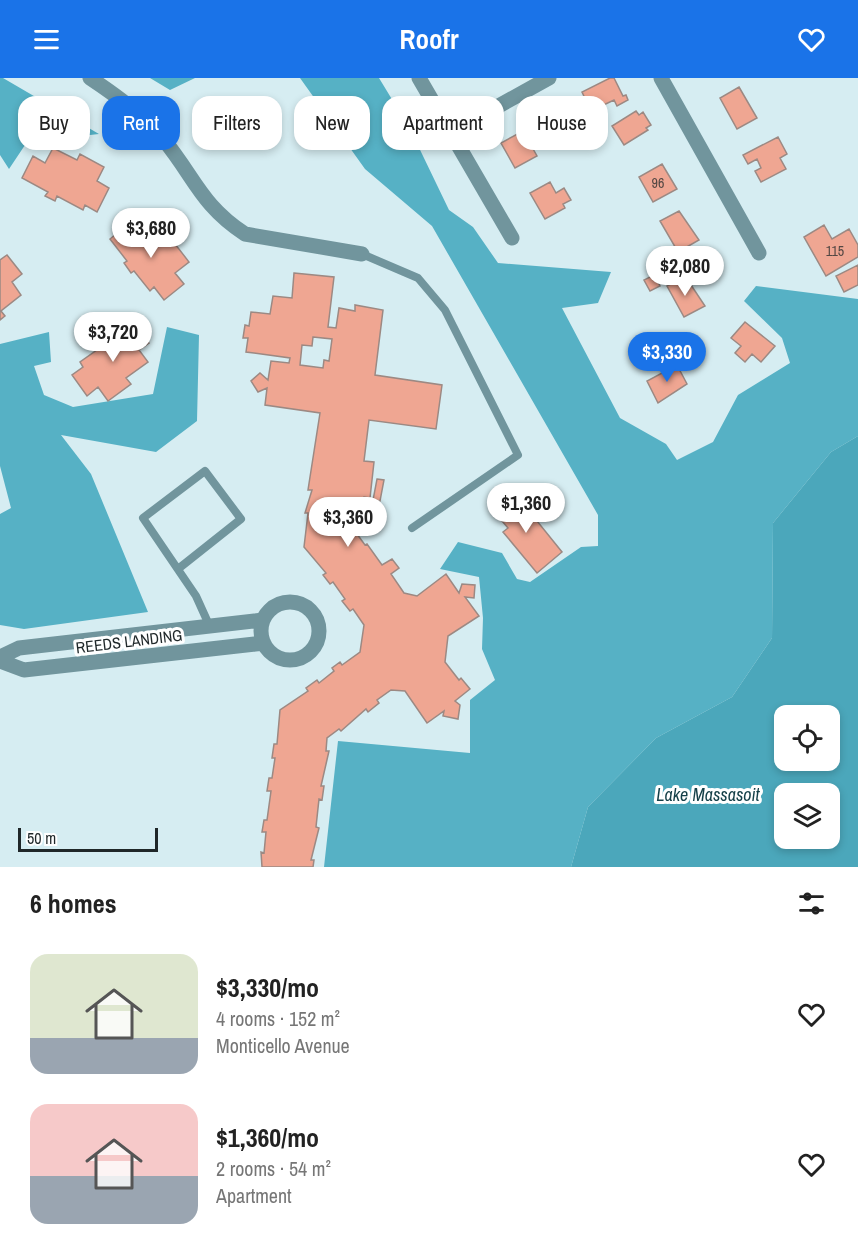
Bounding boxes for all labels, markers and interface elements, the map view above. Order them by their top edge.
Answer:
text: Roofr [399,21,459,57]
icon: menu [30,23,63,56]
icon: heart [795,23,828,56]
chip: Buy [18,96,90,150]
chip: Rent [102,96,180,150]
chip: Filters [192,96,282,150]
chip: New [294,96,370,150]
chip: Apartment [382,96,504,150]
chip: House [516,96,608,150]
house number: 96 [652,174,664,192]
pin: $3,680 [102,208,200,259]
text: $3,680 [126,214,176,241]
house number: 115 [826,242,844,260]
pin: $2,080 [636,246,734,297]
text: $2,080 [660,252,710,279]
pin: $3,720 [64,312,162,363]
text: $3,720 [88,318,138,345]
pin: $3,330 [618,332,716,383]
text: $3,330 [642,338,692,365]
pin: $1,360 [477,483,575,534]
text: $1,360 [501,489,551,516]
pin: $3,360 [299,497,397,548]
text: $3,360 [323,503,373,530]
street label: REEDS LANDING [74,624,184,658]
map controls [774,705,840,849]
button: locate [774,705,840,771]
water label: Lake Massasoit [656,782,761,807]
button: layers [774,783,840,849]
scale bar [18,825,158,852]
text: 50 m [27,827,56,849]
text: 6 homes [30,886,117,921]
icon: filters [795,887,828,920]
text: $3,330/mo [216,970,319,1005]
icon: home [78,978,150,1050]
icon: heart [795,998,828,1031]
text: 4 rooms · 152 m² [216,1005,340,1032]
text: Monticello Avenue [216,1032,350,1059]
text: $1,360/mo [216,1120,319,1155]
icon: home [78,1128,150,1200]
icon: heart [795,1148,828,1181]
text: 2 rooms · 54 m² [216,1155,331,1182]
text: Apartment [216,1182,292,1209]

